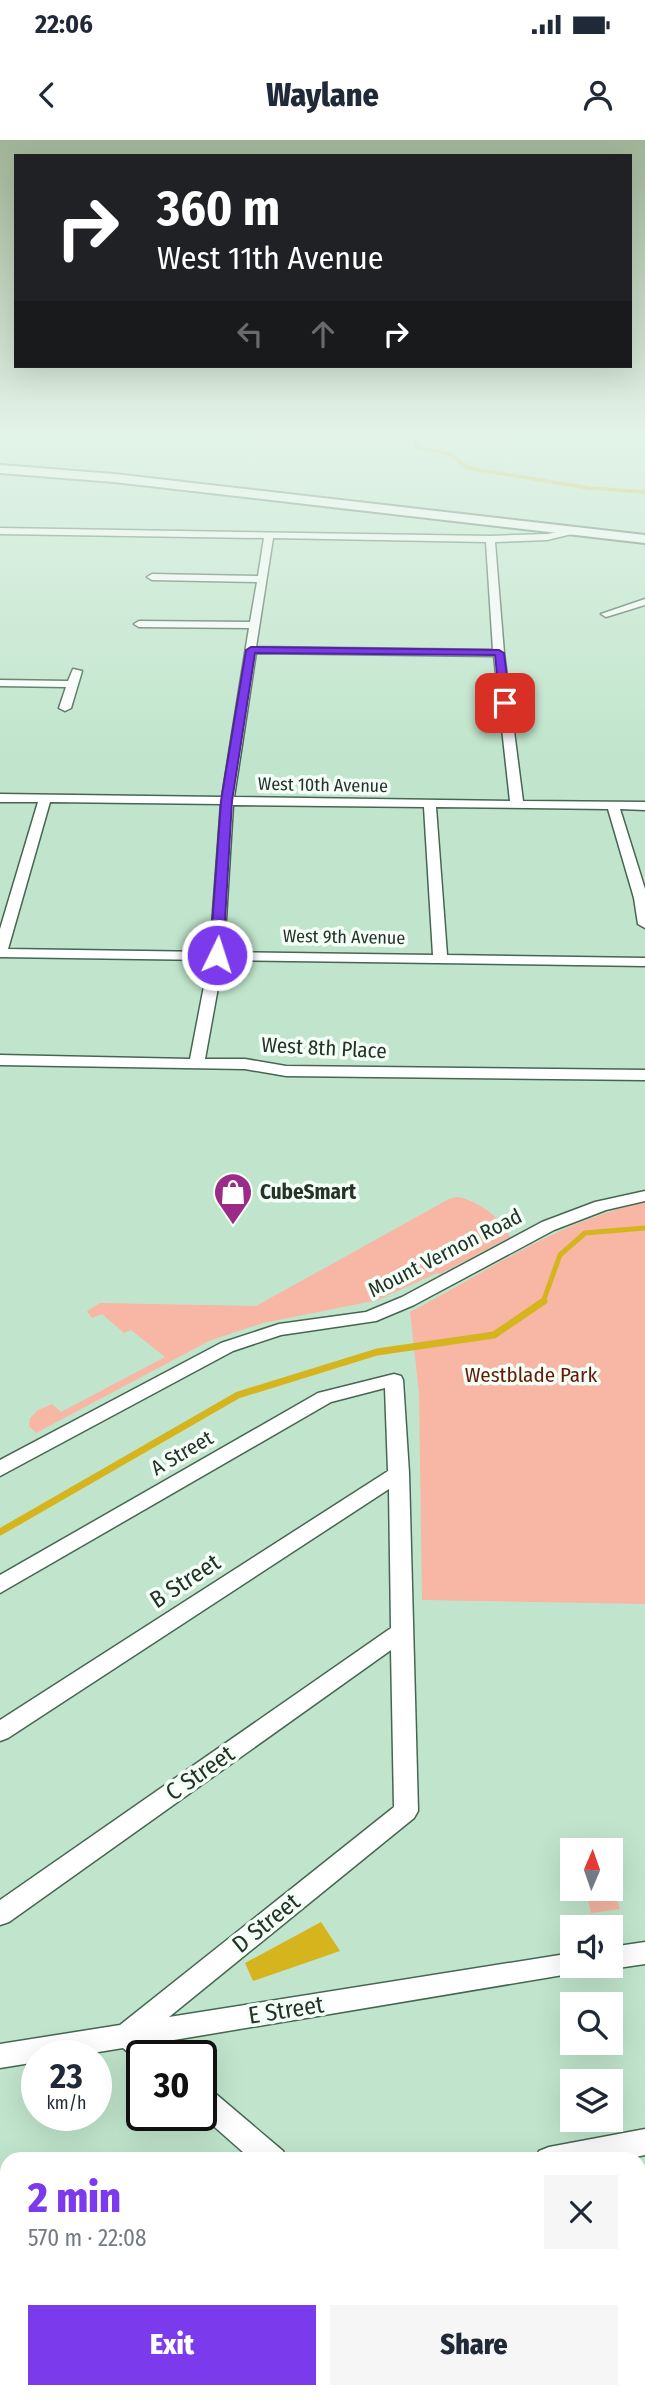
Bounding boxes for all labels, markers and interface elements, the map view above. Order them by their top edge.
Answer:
text: 22:06 [35,9,93,40]
icon: back [28,76,66,114]
text: Waylane [266,76,379,114]
icon: person [579,76,617,114]
text: 360 m [157,179,280,238]
icon: right [42,182,133,273]
text: West 11th Avenue [157,239,384,277]
icon: left [231,315,269,353]
icon: ahead [304,315,342,353]
icon: right [377,315,415,353]
pin [475,673,535,733]
icon: arrive [486,684,524,722]
street label: West 10th Avenue [258,773,388,797]
position arrow [180,918,254,992]
street label: West 9th Avenue [283,925,406,949]
street label: West 8th Place [261,1032,387,1064]
shop icon: CubeSmart [212,1171,254,1226]
place label: CubeSmart [260,1179,357,1205]
street label: Mount Vernon Road [364,1203,526,1303]
park label: Westblade Park [465,1362,597,1388]
street label: A Street [146,1425,218,1481]
street label: B Street [145,1548,225,1614]
street label: C Street [160,1739,240,1807]
north arrow [560,1838,623,1900]
map controls [560,1838,623,2132]
street label: D Street [227,1887,305,1959]
button: sound [560,1915,623,1978]
street label: E Street [246,1990,326,2030]
button: search [560,1992,623,2055]
speed limit sign: 30 [126,2040,217,2131]
text: 23 [50,2055,83,2097]
button: layers [560,2069,623,2132]
text: km/h [46,2092,87,2114]
text: 2 min [28,2173,121,2223]
button: close [544,2175,618,2249]
text: 570 m · 22:08 [28,2224,147,2252]
button: Exit [28,2305,316,2385]
button: Share [330,2305,618,2385]

